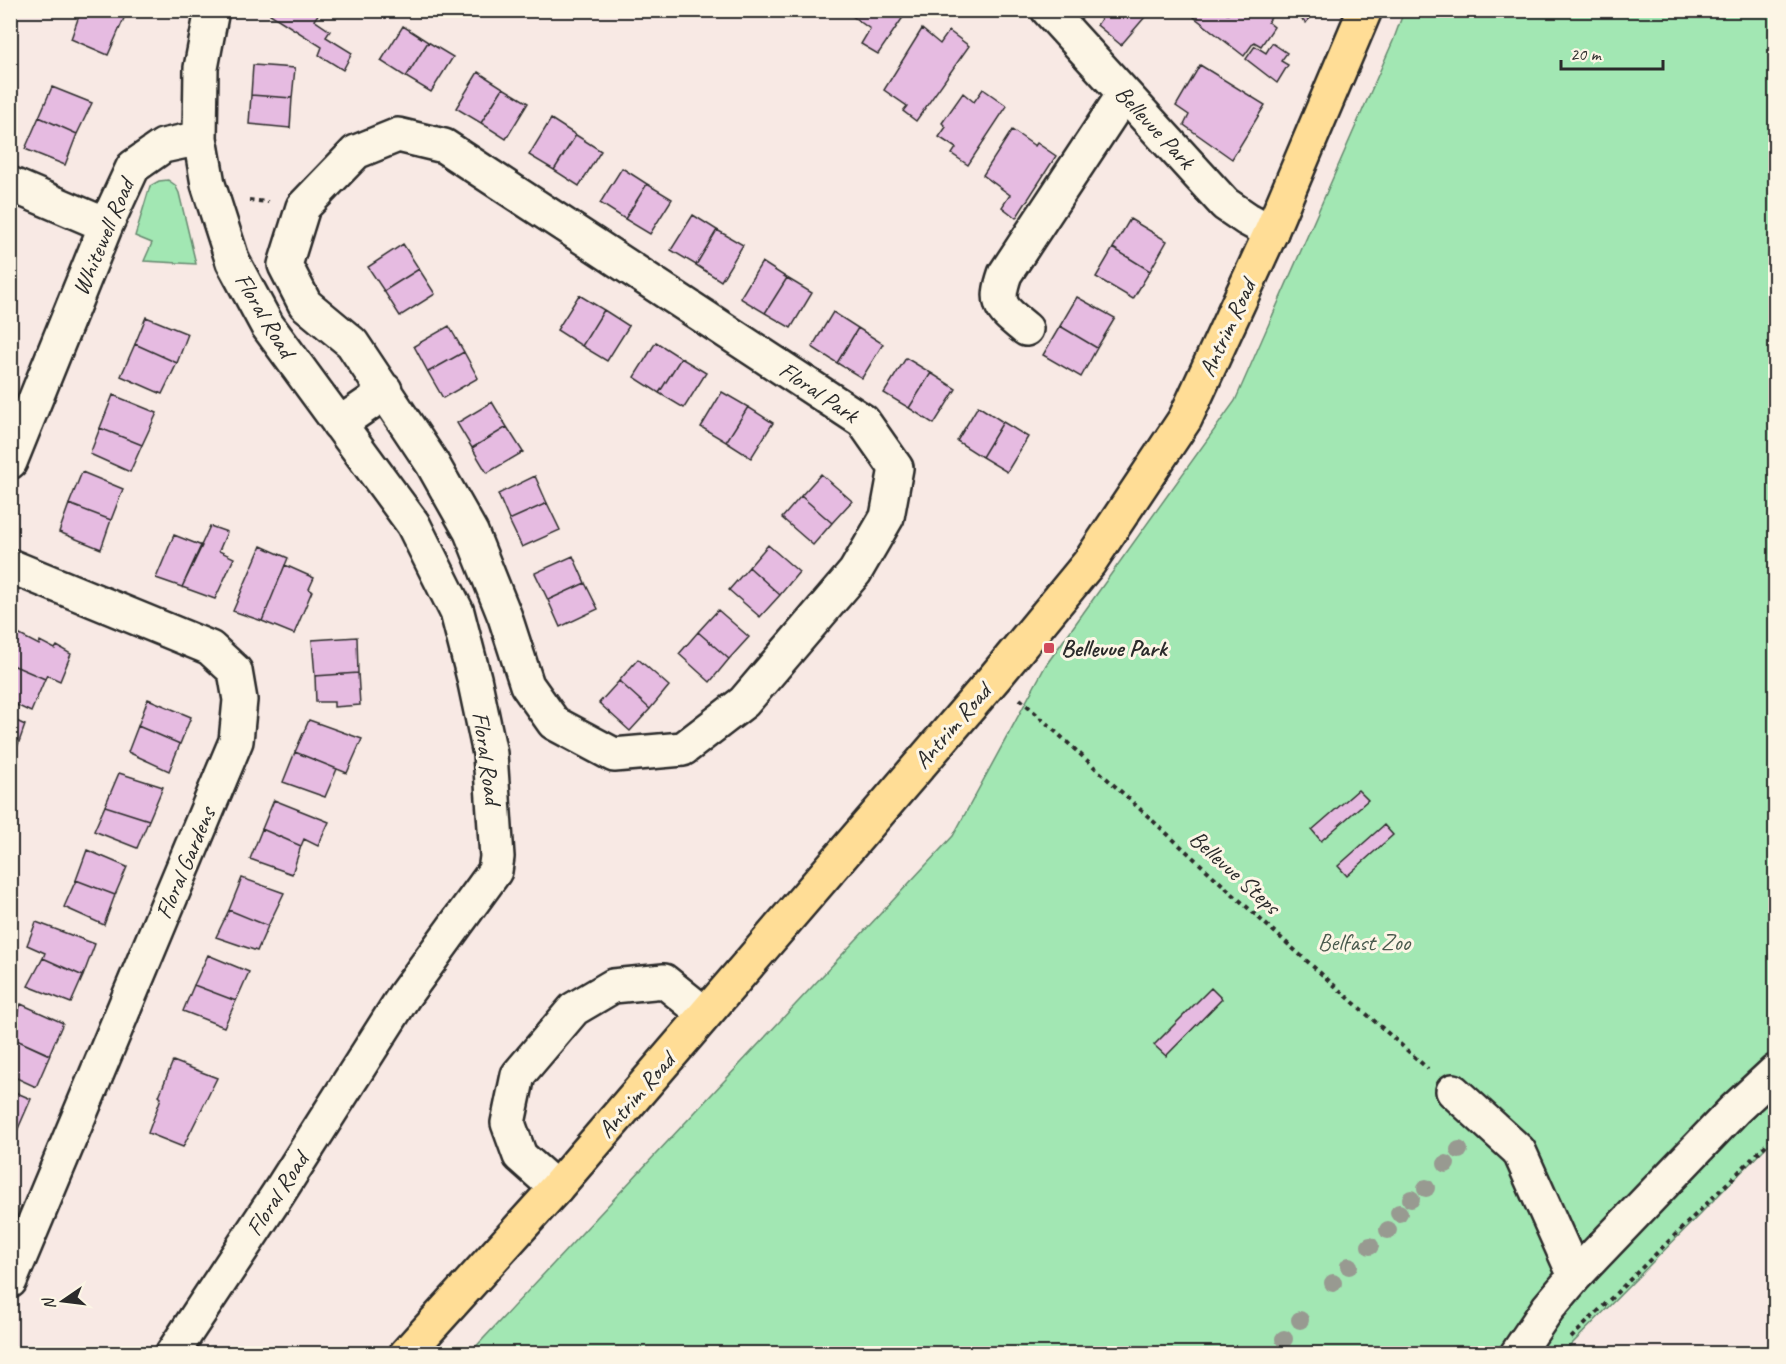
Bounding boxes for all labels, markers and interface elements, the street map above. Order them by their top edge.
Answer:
scale bar [1561,33,1663,71]
text: 20 m [1570,43,1603,65]
street label: Bellevue Park [1109,79,1203,177]
street label: Whitewell Road [65,171,142,300]
street label: Floral Road [228,267,304,366]
street label: Antrim Road [1192,272,1264,381]
street label: Floral Park [774,355,866,431]
place label: Bellevue Park [1061,633,1169,663]
marker: Bellevue Park [1042,641,1056,655]
street label: Antrim Road [907,674,1000,775]
street label: Floral Road [466,710,509,810]
street label: Floral Gardens [148,800,223,923]
street label: Bellevue Steps [1183,823,1288,922]
park label: Belfast Zoo [1318,927,1412,957]
street label: Antrim Road [591,1043,684,1144]
street label: Floral Road [239,1144,317,1241]
north arrow [33,1271,93,1331]
text: N [38,1294,60,1312]

